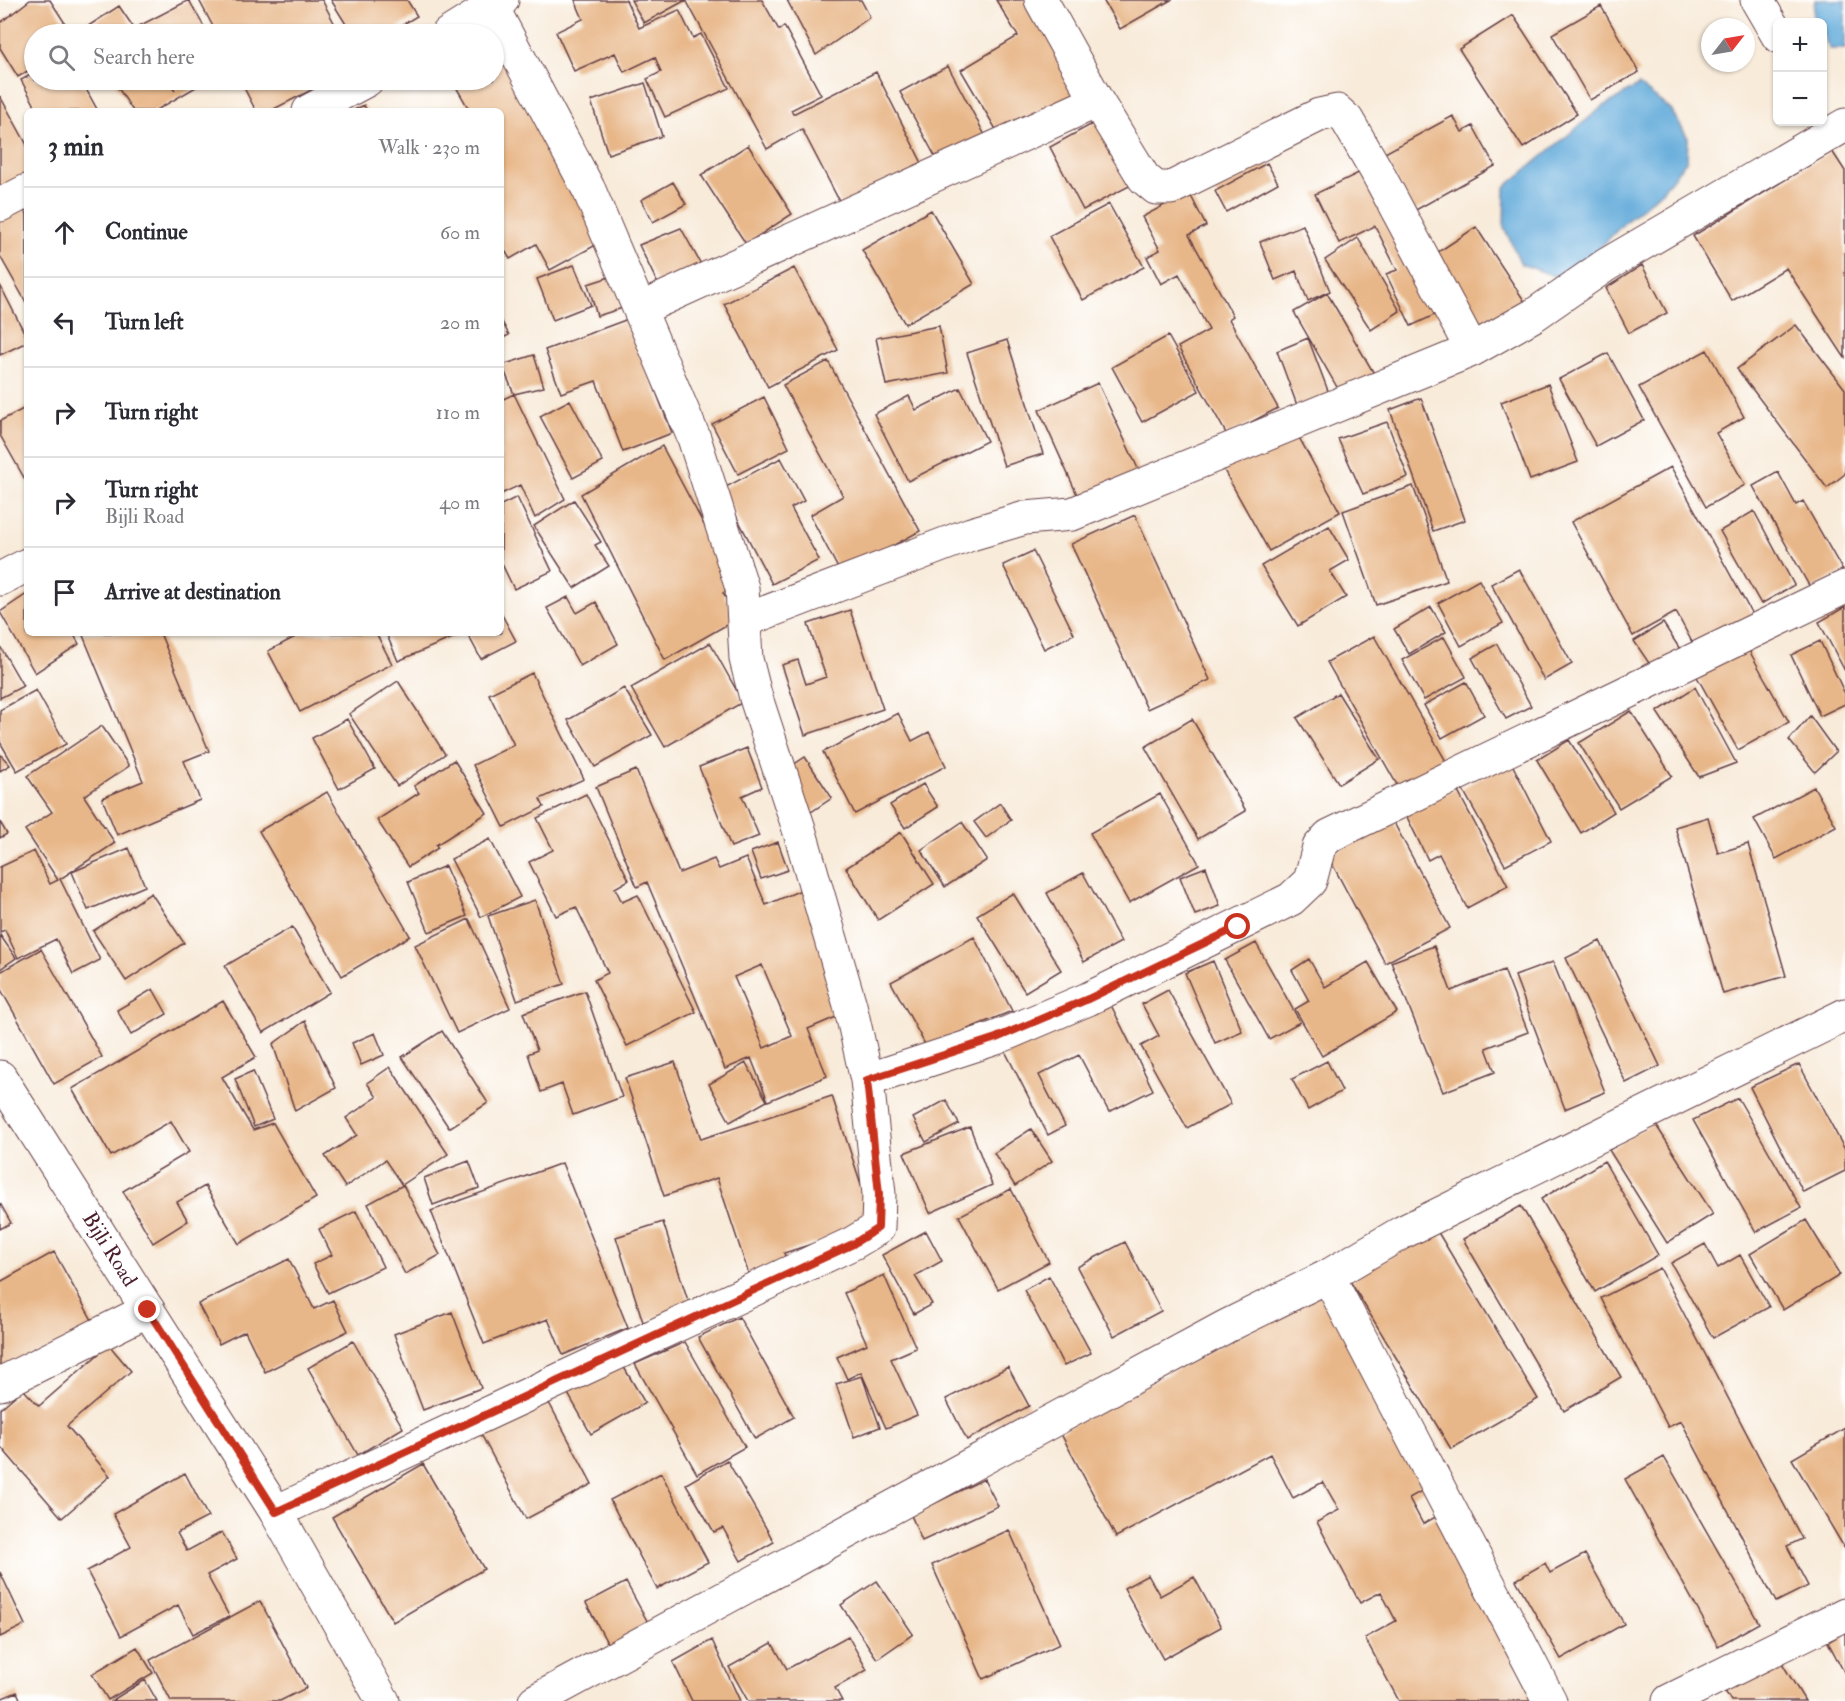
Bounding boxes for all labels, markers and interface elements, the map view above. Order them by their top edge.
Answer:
north arrow [1701,18,1755,72]
map controls [1773,18,1827,126]
button: + [1773,18,1827,72]
search box [24,24,504,90]
icon: search [45,41,78,74]
text: Search here [93,43,195,71]
button: − [1773,72,1827,126]
text: 3 min [48,131,104,163]
text: Walk · 230 m [378,135,480,160]
icon: ahead [48,216,81,249]
text: Continue [105,218,188,246]
text: 60 m [440,220,480,245]
icon: left [48,306,81,339]
text: Turn left [105,308,184,336]
text: 20 m [440,310,480,335]
icon: right [48,396,81,429]
text: Turn right [105,398,198,426]
text: 110 m [436,400,480,425]
text: Turn right [105,476,198,504]
icon: right [48,486,81,519]
text: 40 m [439,490,480,515]
text: Bijli Road [105,504,184,529]
icon: arrive [48,576,81,609]
text: Arrive at destination [105,578,281,606]
route start [1224,913,1250,939]
street label: Bijli Road [76,1207,143,1292]
route end [134,1296,160,1322]

